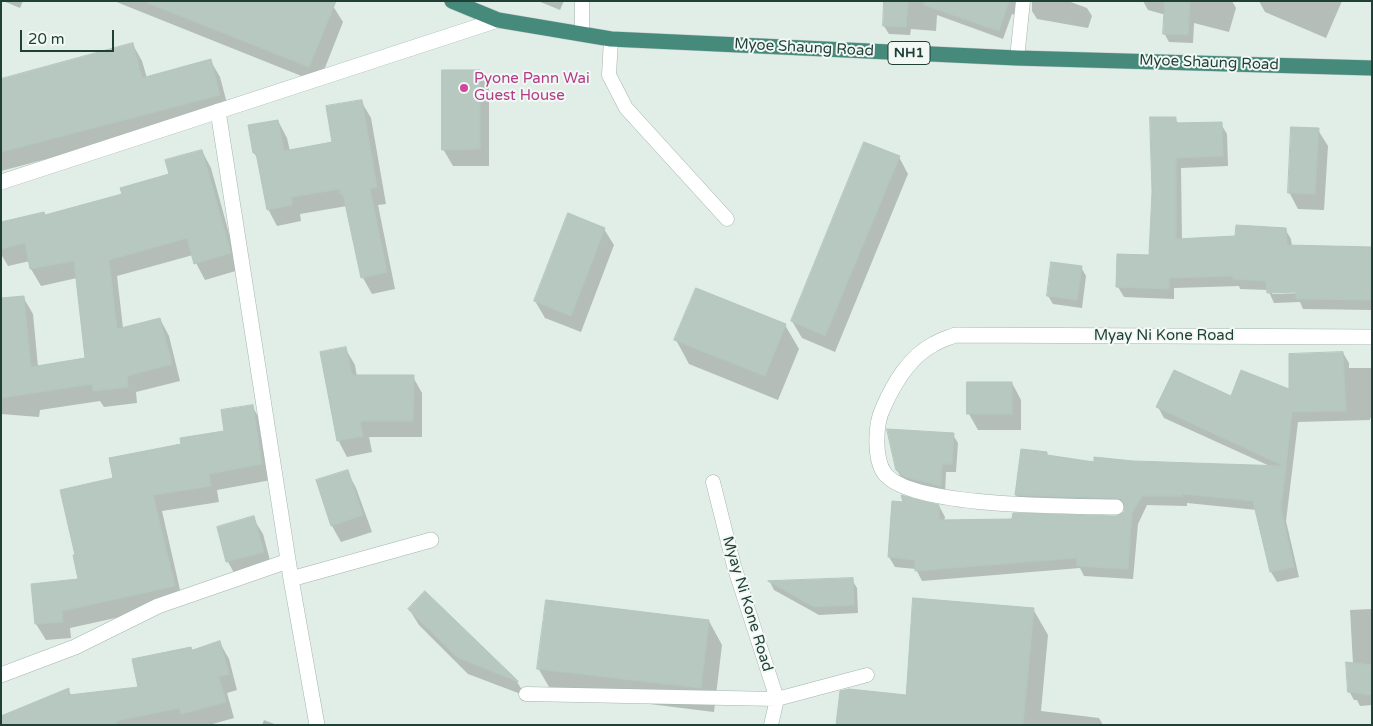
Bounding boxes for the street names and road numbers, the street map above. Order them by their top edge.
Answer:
street label: Myoe Shaung Road [734,35,874,61]
road number: NH1 [888,42,930,64]
street label: Myoe Shaung Road [1139,52,1279,74]
street label: Myay Ni Kone Road [1094,327,1234,345]
street label: Myay Ni Kone Road [718,534,776,674]

